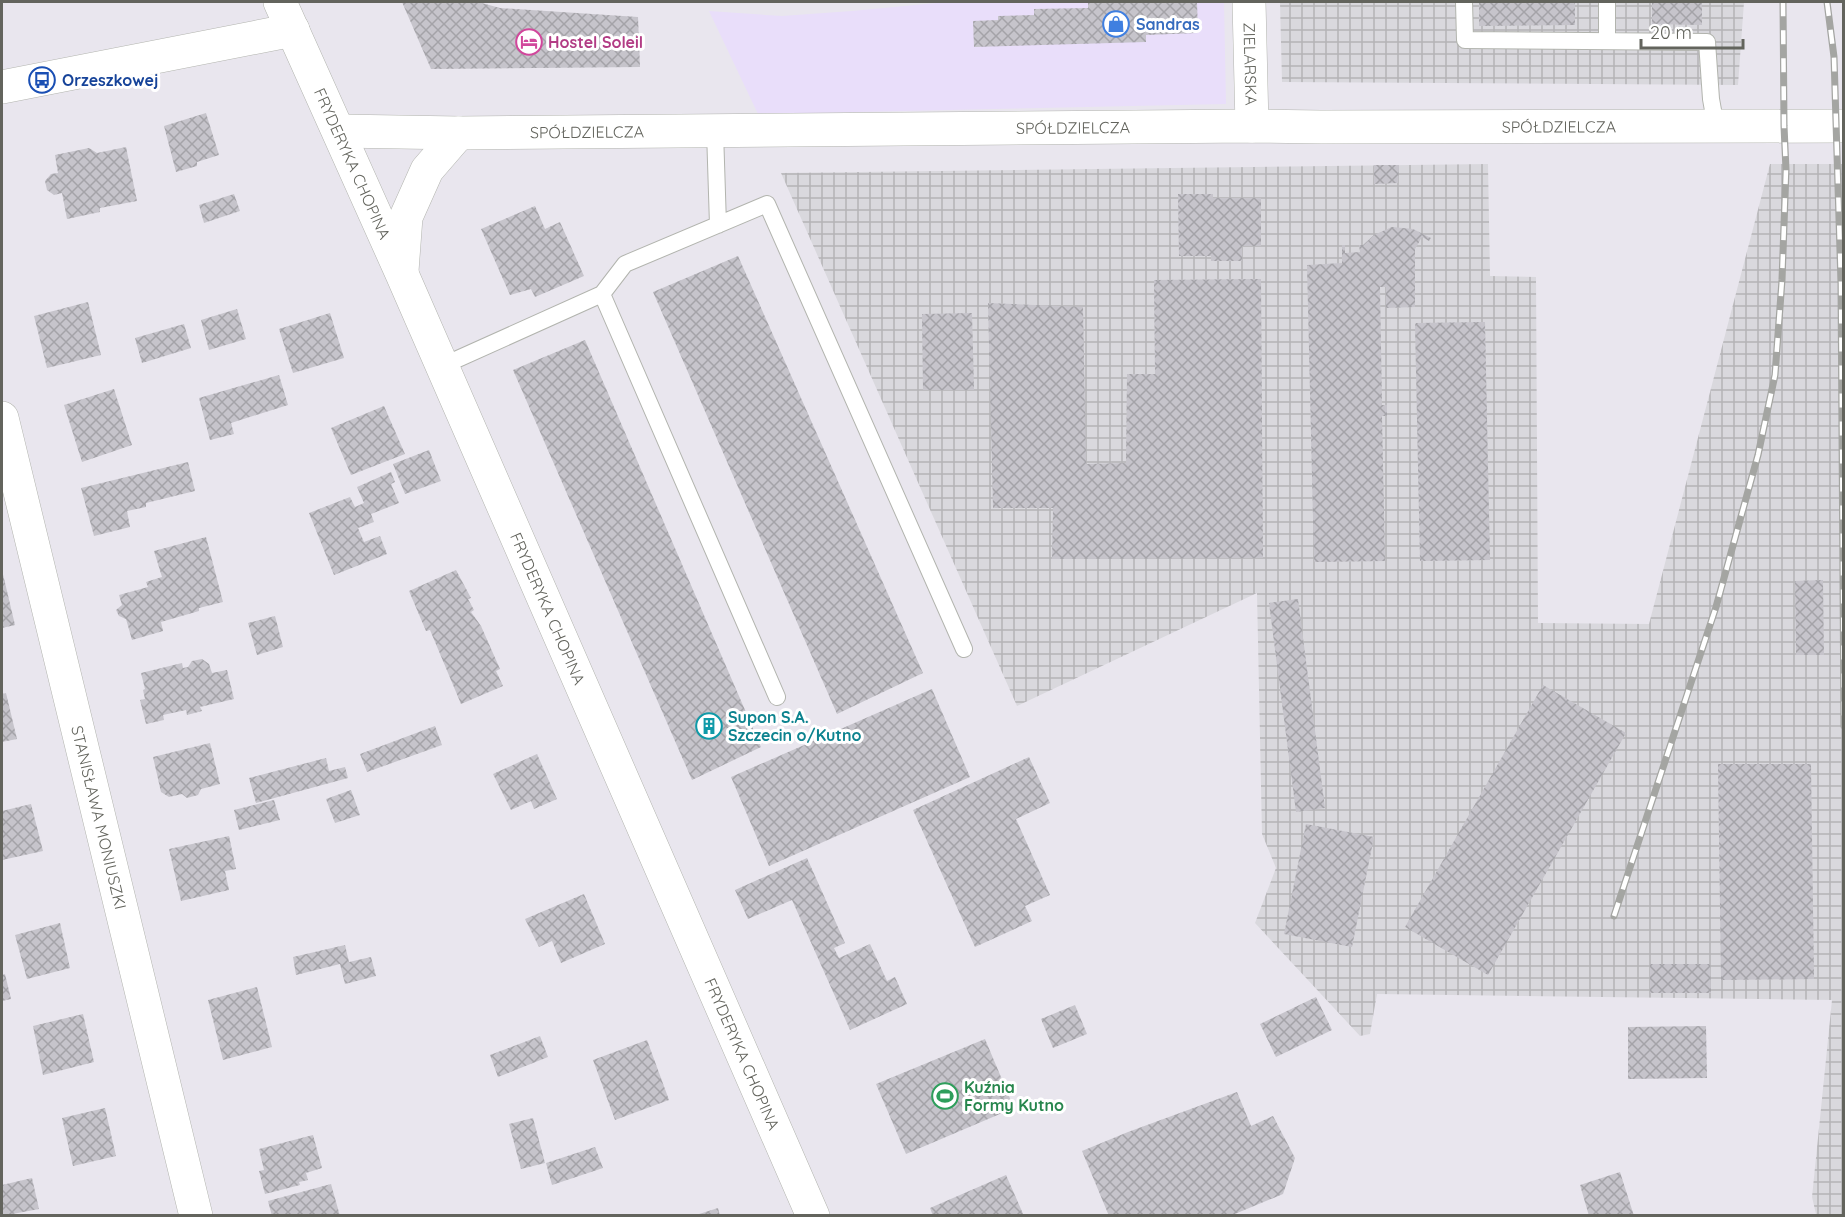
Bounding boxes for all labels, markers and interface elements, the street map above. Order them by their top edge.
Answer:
shop icon: Sandras [1101,9,1131,39]
scale bar [1641,12,1743,50]
place label: Sandras [1136,14,1200,34]
text: 20 m [1650,21,1692,44]
street label: ZIELARSKA [1239,22,1262,106]
hotel icon: Hostel Soleil [514,27,544,57]
place label: Hostel Soleil [548,32,643,52]
bus stop icon: Orzeszkowej [27,65,57,95]
place label: Orzeszkowej [62,70,158,90]
street label: FRYDERYKA CHOPINA [310,85,395,242]
street label: SPÓŁDZIELCZA [1502,116,1616,137]
street label: SPÓŁDZIELCZA [1016,117,1130,138]
street label: SPÓŁDZIELCZA [530,121,644,142]
street label: FRYDERYKA CHOPINA [506,529,590,687]
place label: Supon S.A. Szczecin o/Kutno [728,707,861,745]
building icon: Supon S.A. Szczecin o/Kutno [694,711,724,741]
street label: STANISŁAWA MONIUSZKI [67,723,131,911]
street label: FRYDERYKA CHOPINA [700,975,784,1133]
place label: Kuźnia Formy Kutno [964,1077,1064,1115]
sports icon: Kuźnia Formy Kutno [930,1081,960,1111]

